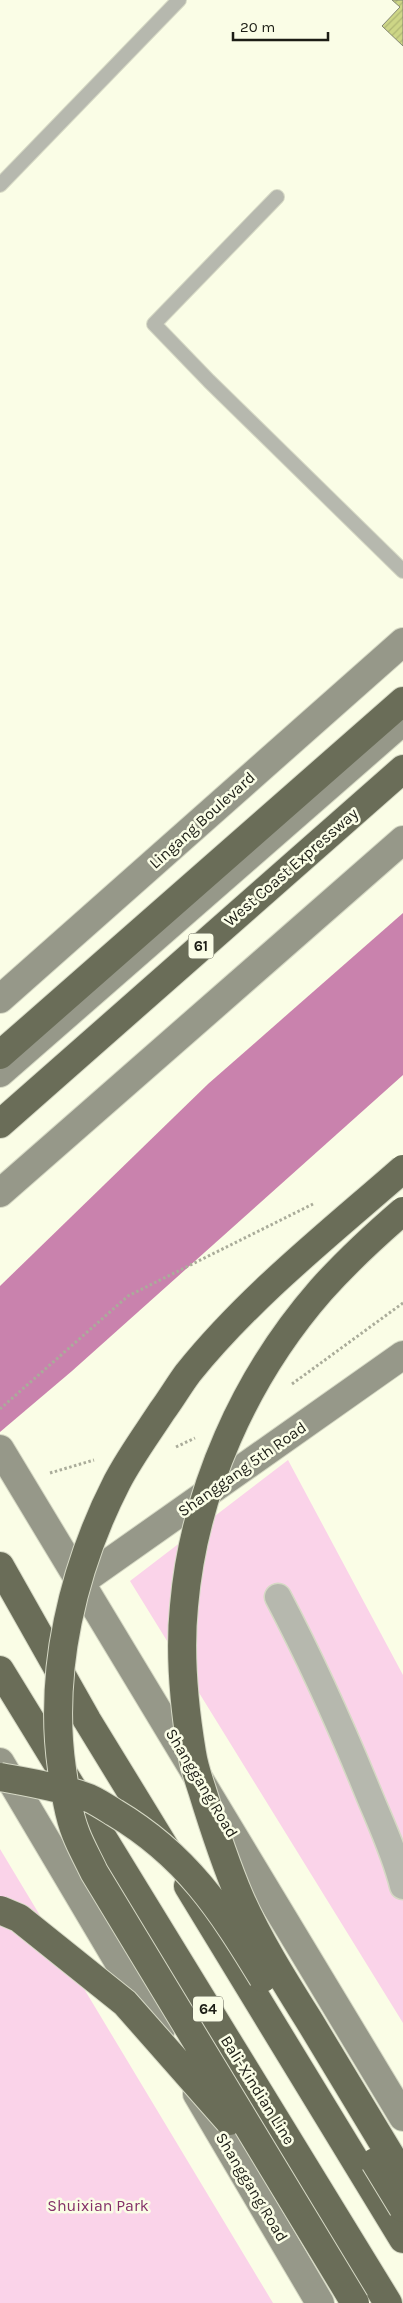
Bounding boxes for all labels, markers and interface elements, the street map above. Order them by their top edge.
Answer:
scale bar [233,10,328,42]
text: 20 m [240,18,275,36]
street label: Lingang Boulevard [145,768,259,872]
street label: West Coast Expressway [220,803,362,930]
road number: 61 [188,934,214,958]
street label: Shanggang 5th Road [174,1417,310,1521]
street label: Shanggang Road [162,1725,242,1841]
road number: 64 [193,1996,223,2022]
street label: Bali-Xindian Line [217,2032,299,2148]
street label: Shanggang Road [212,2129,292,2245]
park label: Shuixian Park [47,2196,149,2215]

